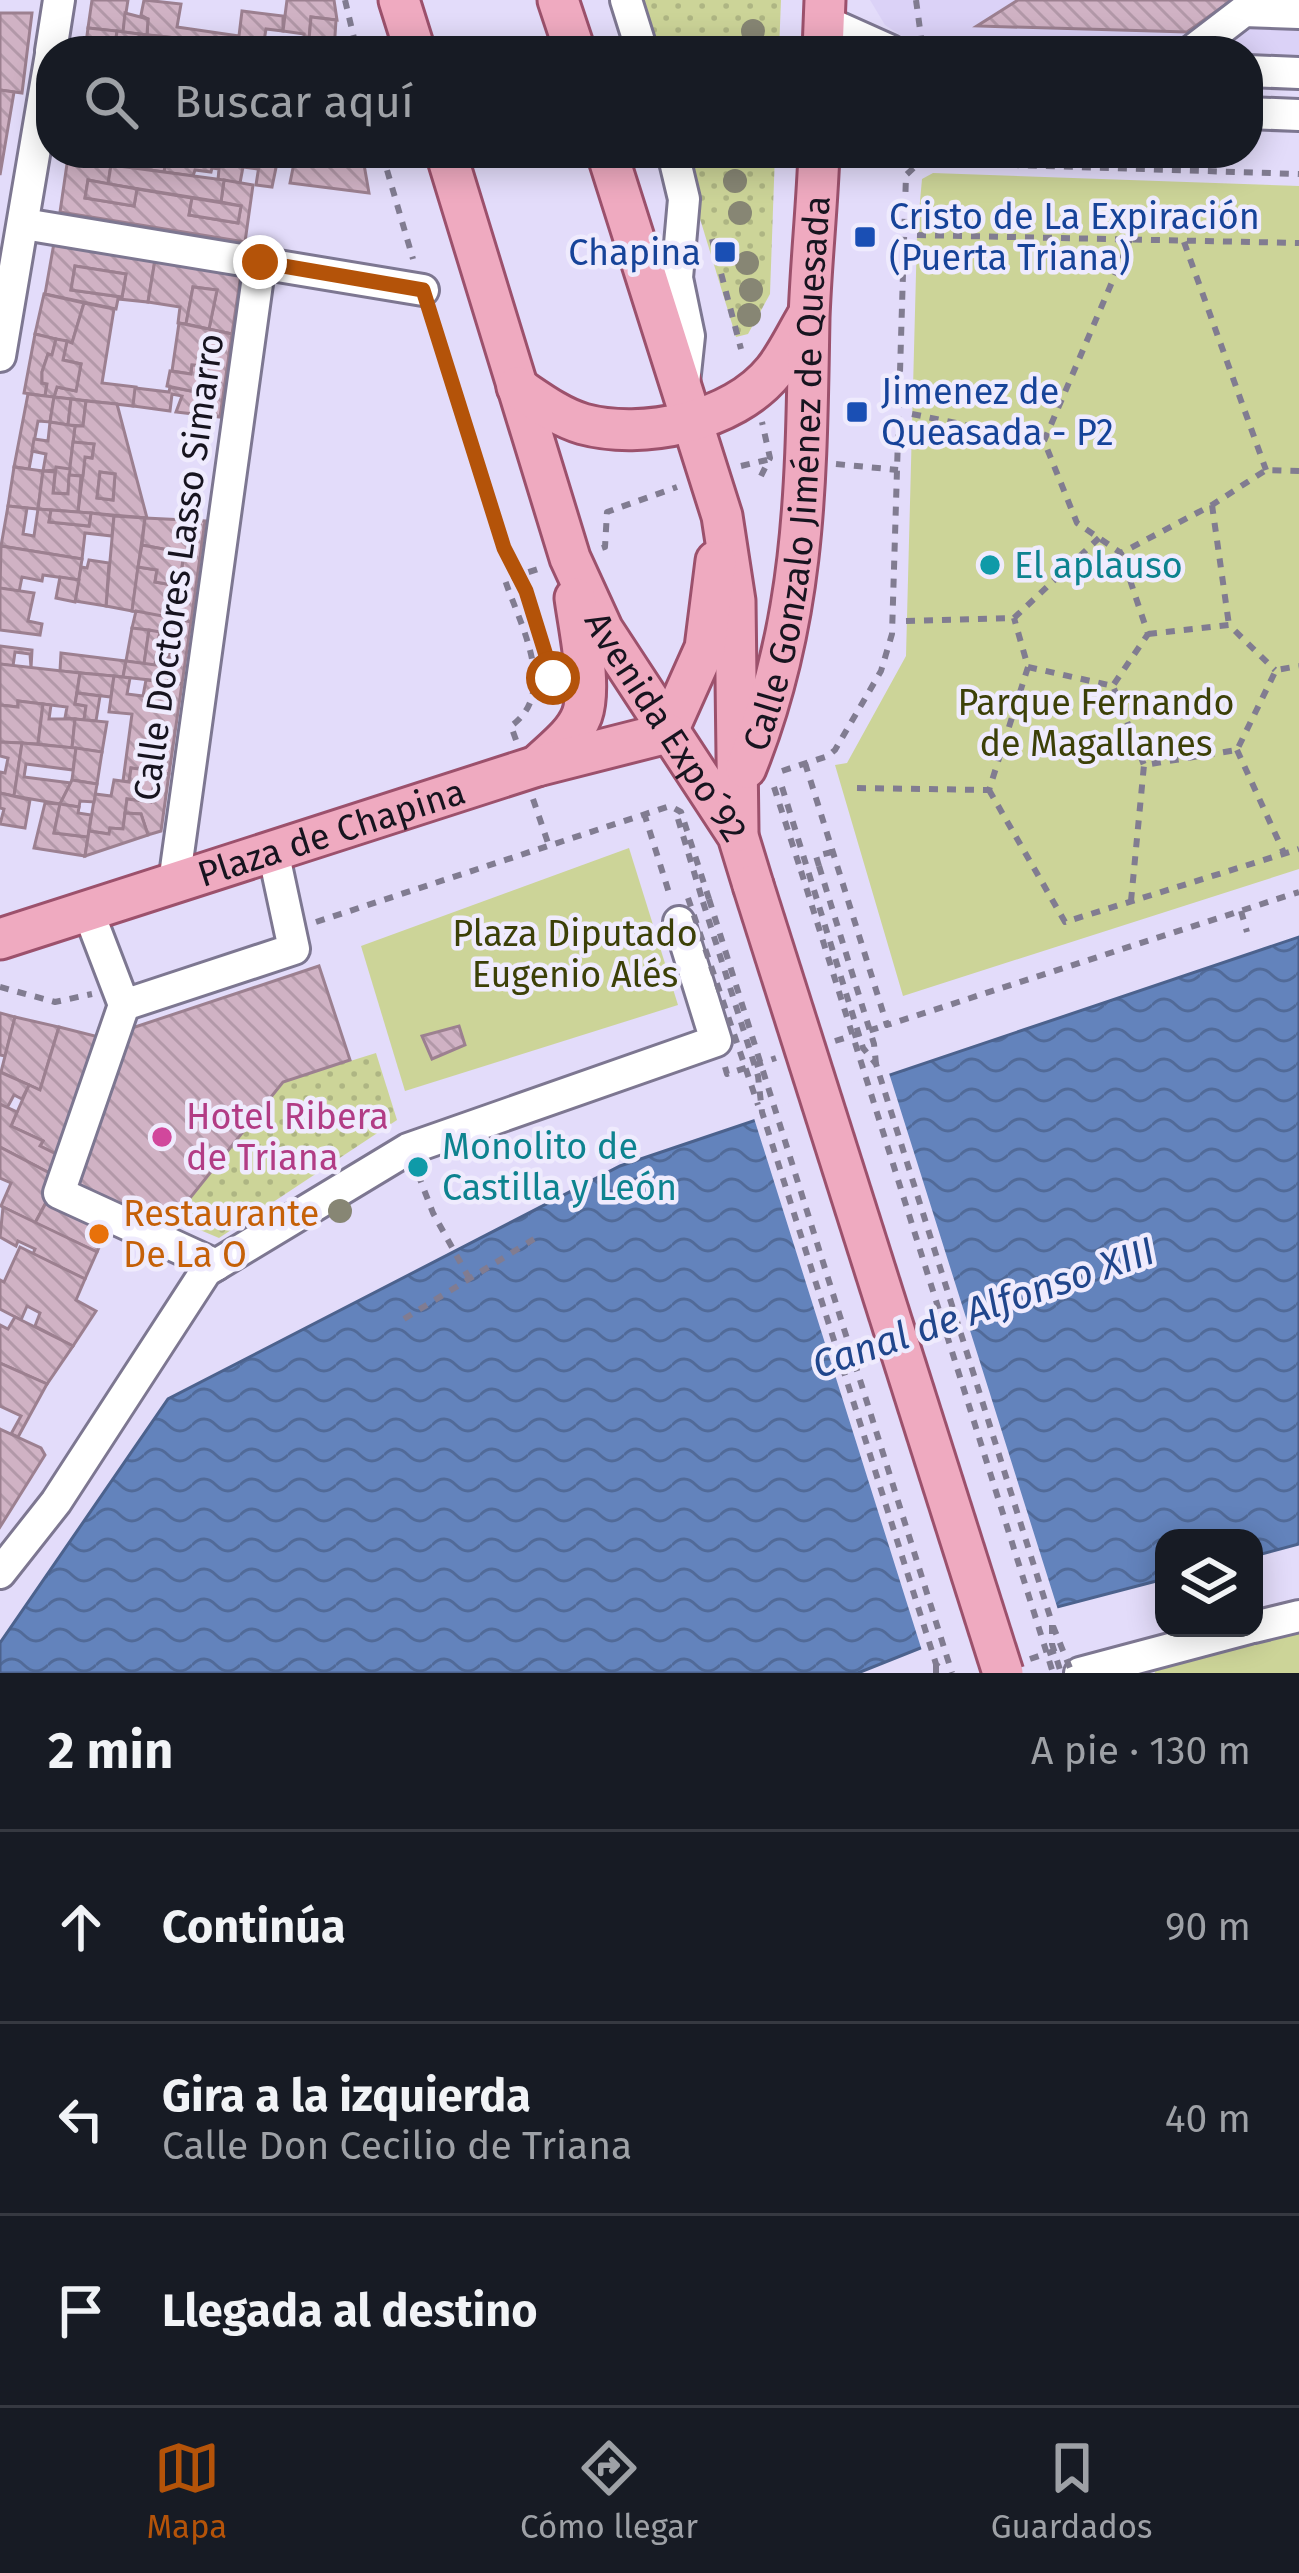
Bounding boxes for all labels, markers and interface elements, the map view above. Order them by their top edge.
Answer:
search box [36,36,1263,168]
icon: search [78,69,144,135]
text: Buscar aquí [174,75,414,129]
street label: Calle Gonzalo Jiménez de Quesada [734,194,840,757]
place label: Cristo de La Expiración (Puerta Triana) [889,195,1260,280]
marker: Cristo de La Expiración (Puerta Triana) [852,224,878,250]
place label: Chapina [568,231,701,275]
route end [233,235,287,289]
marker: Chapina [712,239,738,265]
street label: Calle Doctores Lasso Simarro [124,331,234,804]
place label: Jimenez de Queasada - P2 [881,370,1114,455]
marker: Jimenez de Queasada - P2 [844,399,870,425]
place label: El aplauso [1014,544,1183,588]
marker: El aplauso [977,552,1003,578]
street label: Avenida Expo´92 [575,605,757,850]
route start [526,651,580,705]
park label: Parque Fernando de Magallanes [957,681,1235,766]
street label: Plaza de Chapina [192,770,471,897]
park label: Plaza Diputado Eugenio Alés [452,912,698,997]
place label: Hotel Ribera de Triana [186,1095,389,1180]
marker: Hotel Ribera de Triana [149,1124,175,1150]
place label: Monolito de Castilla y León [442,1125,677,1210]
marker: Monolito de Castilla y León [405,1154,431,1180]
place label: Restaurante De La O [123,1192,319,1277]
marker: Restaurante De La O [86,1221,112,1247]
water label: Canal de Alfonso XIII [806,1228,1160,1388]
map controls [1155,1529,1263,1637]
button: layers [1155,1529,1263,1637]
text: 2 min [48,1720,173,1782]
text: A pie · 130 m [1031,1728,1251,1774]
icon: ahead [48,1894,114,1960]
text: Continúa [162,1900,346,1954]
text: 90 m [1165,1904,1251,1950]
text: Gira a la izquierda [162,2069,531,2123]
icon: left [48,2086,114,2152]
text: 40 m [1165,2096,1251,2142]
text: Calle Don Cecilio de Triana [162,2123,632,2169]
icon: arrive [48,2278,114,2344]
text: Llegada al destino [162,2284,537,2338]
tab: Mapa [146,2435,227,2547]
tab: Cómo llegar [520,2435,698,2547]
tab: Guardados [991,2435,1153,2547]

